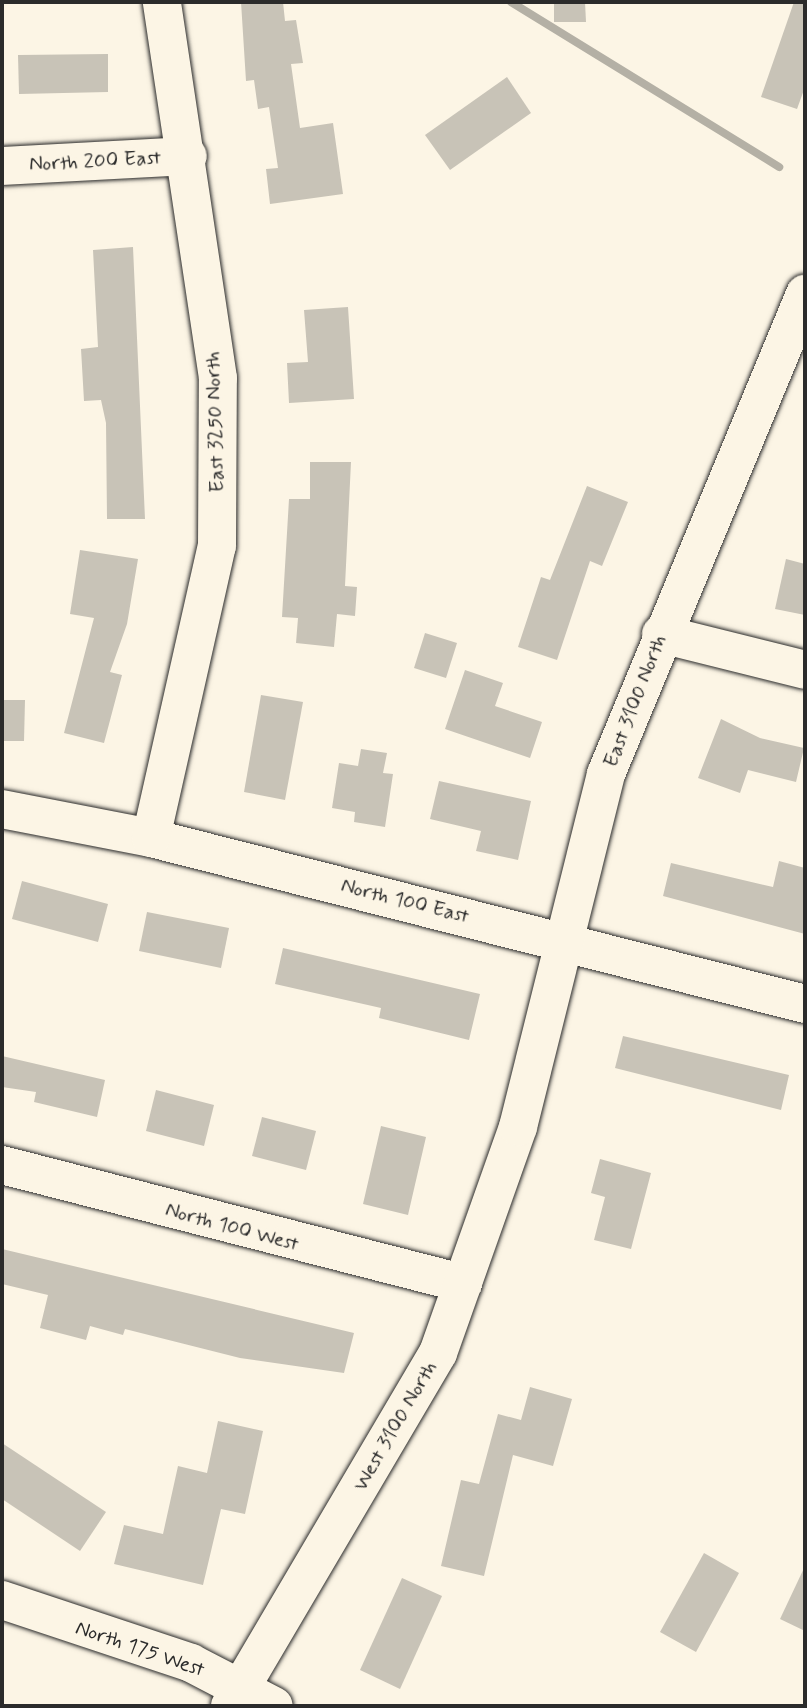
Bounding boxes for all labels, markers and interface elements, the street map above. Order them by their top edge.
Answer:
street label: North 200 East [28,145,162,177]
street label: East 3250 North [200,351,230,493]
street label: East 3100 North [598,631,672,771]
street label: North 100 East [338,873,472,929]
street label: North 100 West [163,1197,301,1257]
street label: West 3100 North [348,1356,442,1496]
street label: North 175 West [72,1615,208,1683]

